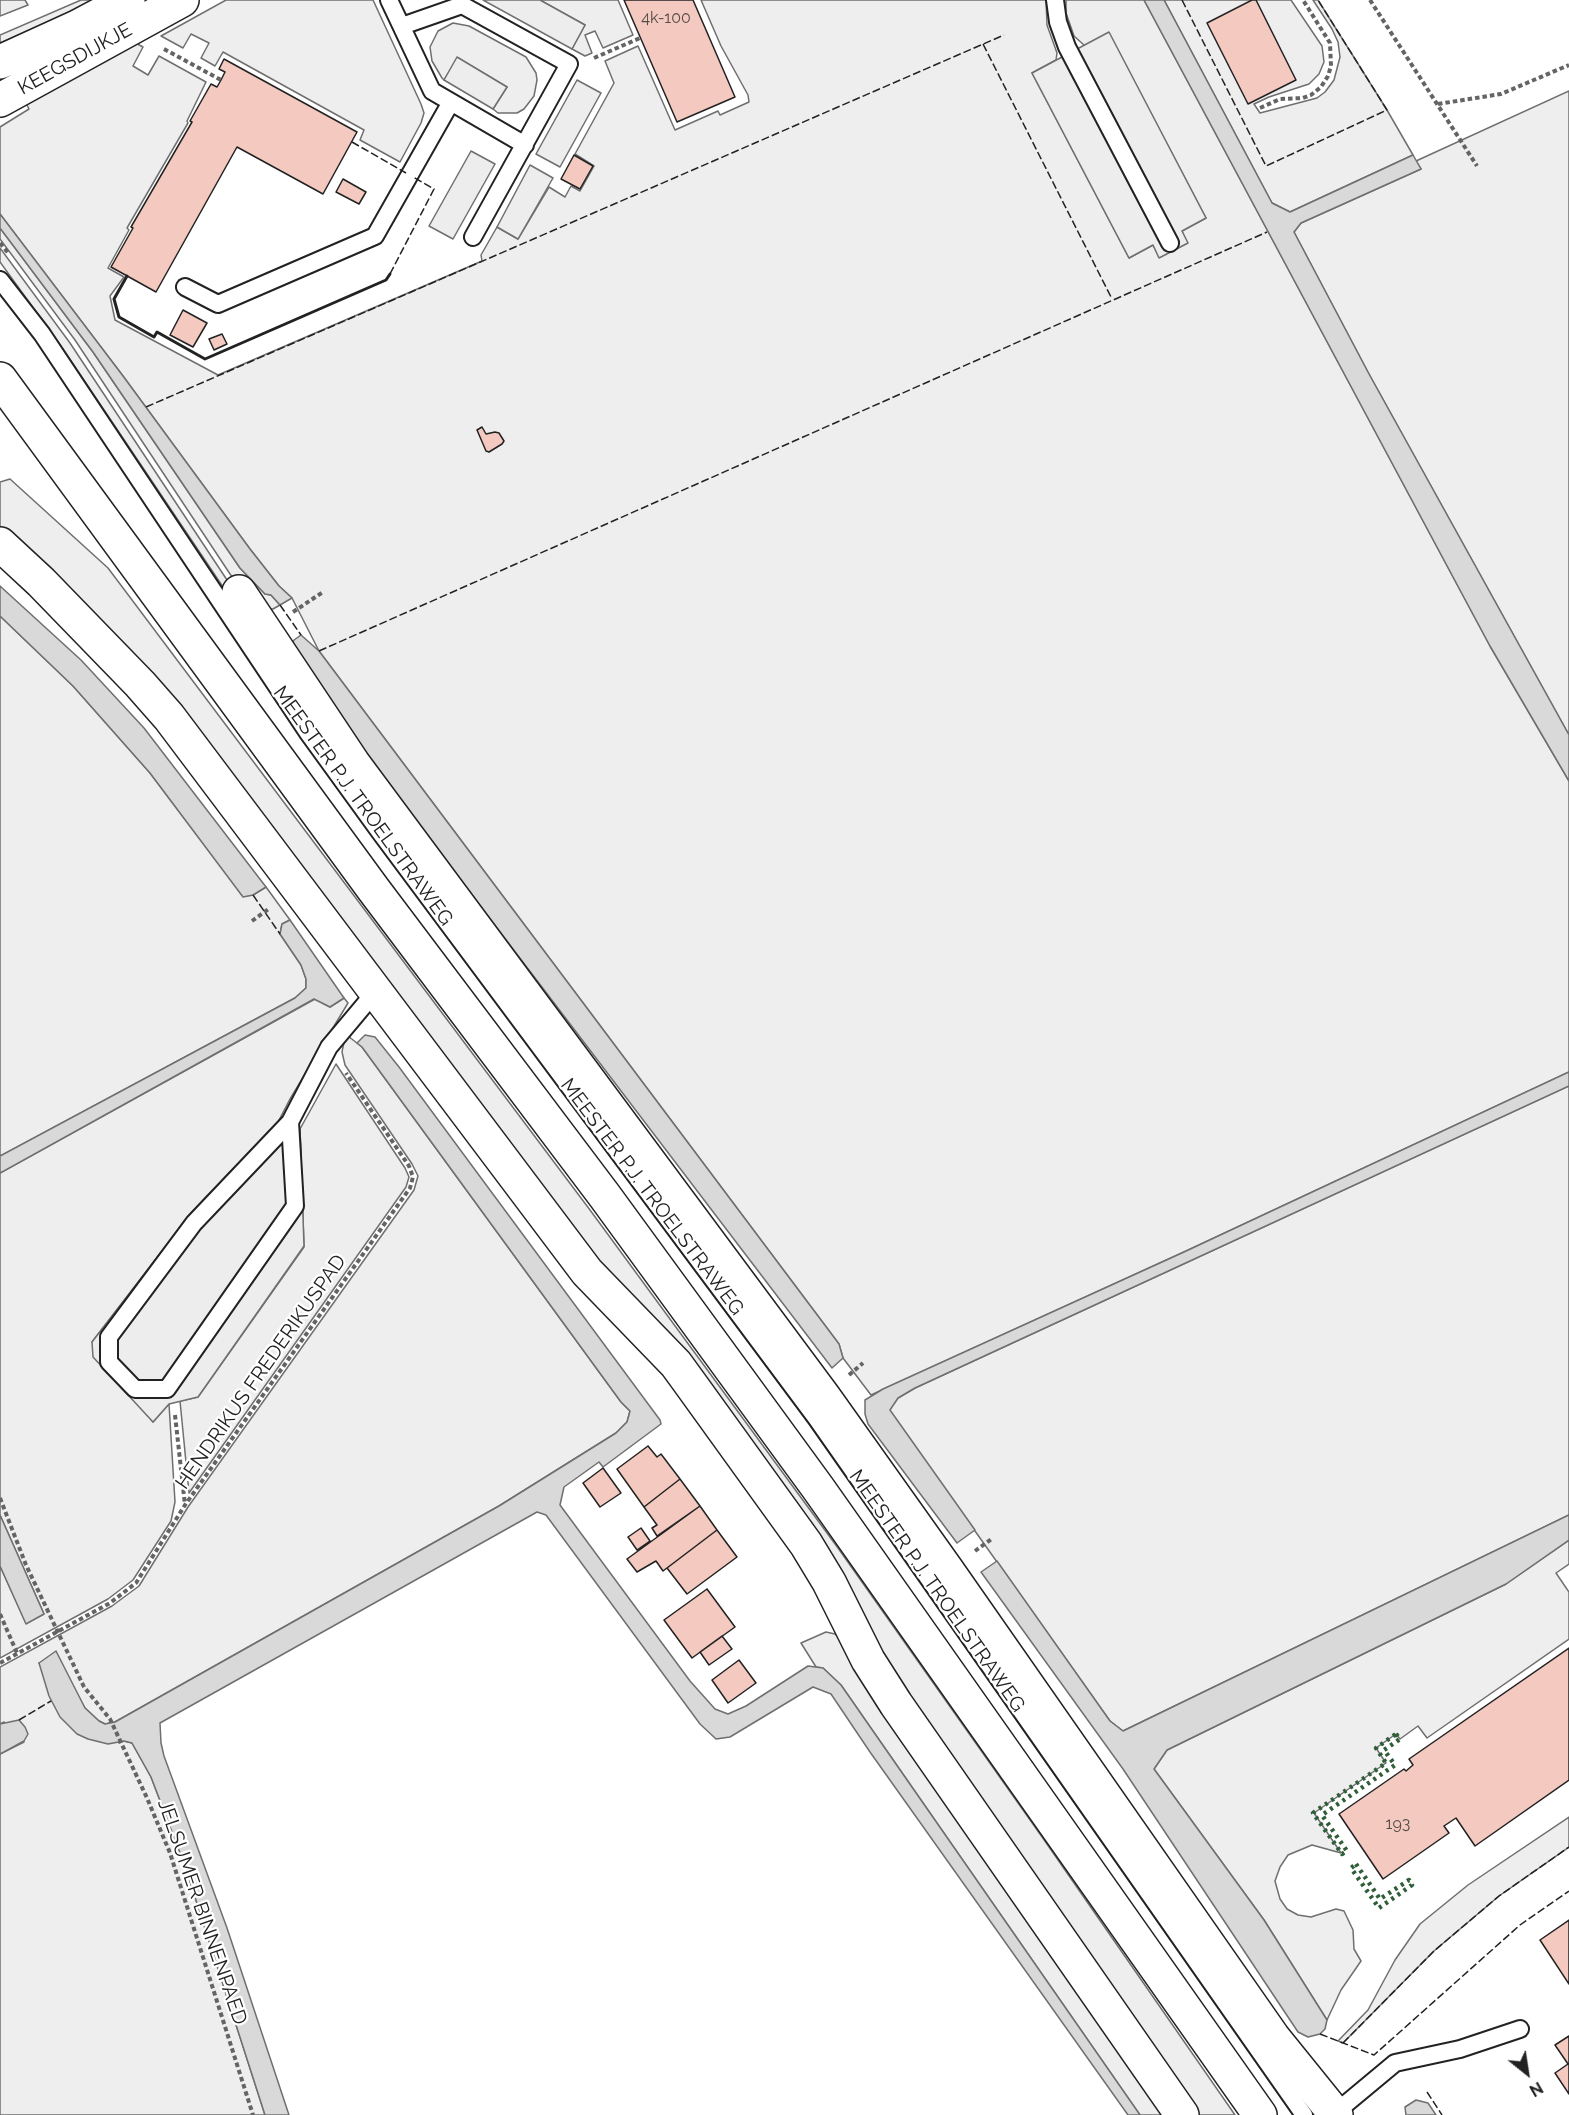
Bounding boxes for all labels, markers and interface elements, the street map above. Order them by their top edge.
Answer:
house number: 4k-100 [641,8,691,28]
street label: KEEGSDIJKJE [14,18,136,100]
street label: MEESTER P.J. TROELSTRAWEG [268,682,458,930]
street label: MEESTER P.J. TROELSTRAWEG [555,1074,749,1320]
street label: HENDRIKUS FREDERIKUSPAD [171,1250,351,1494]
street label: MEESTER P.J. TROELSTRAWEG [844,1465,1030,1717]
street label: JELSUMER BINNENPAED [152,1796,252,2028]
house number: 193 [1386,1814,1410,1834]
north arrow [1497,2043,1557,2103]
text: N [1526,2078,1546,2100]

